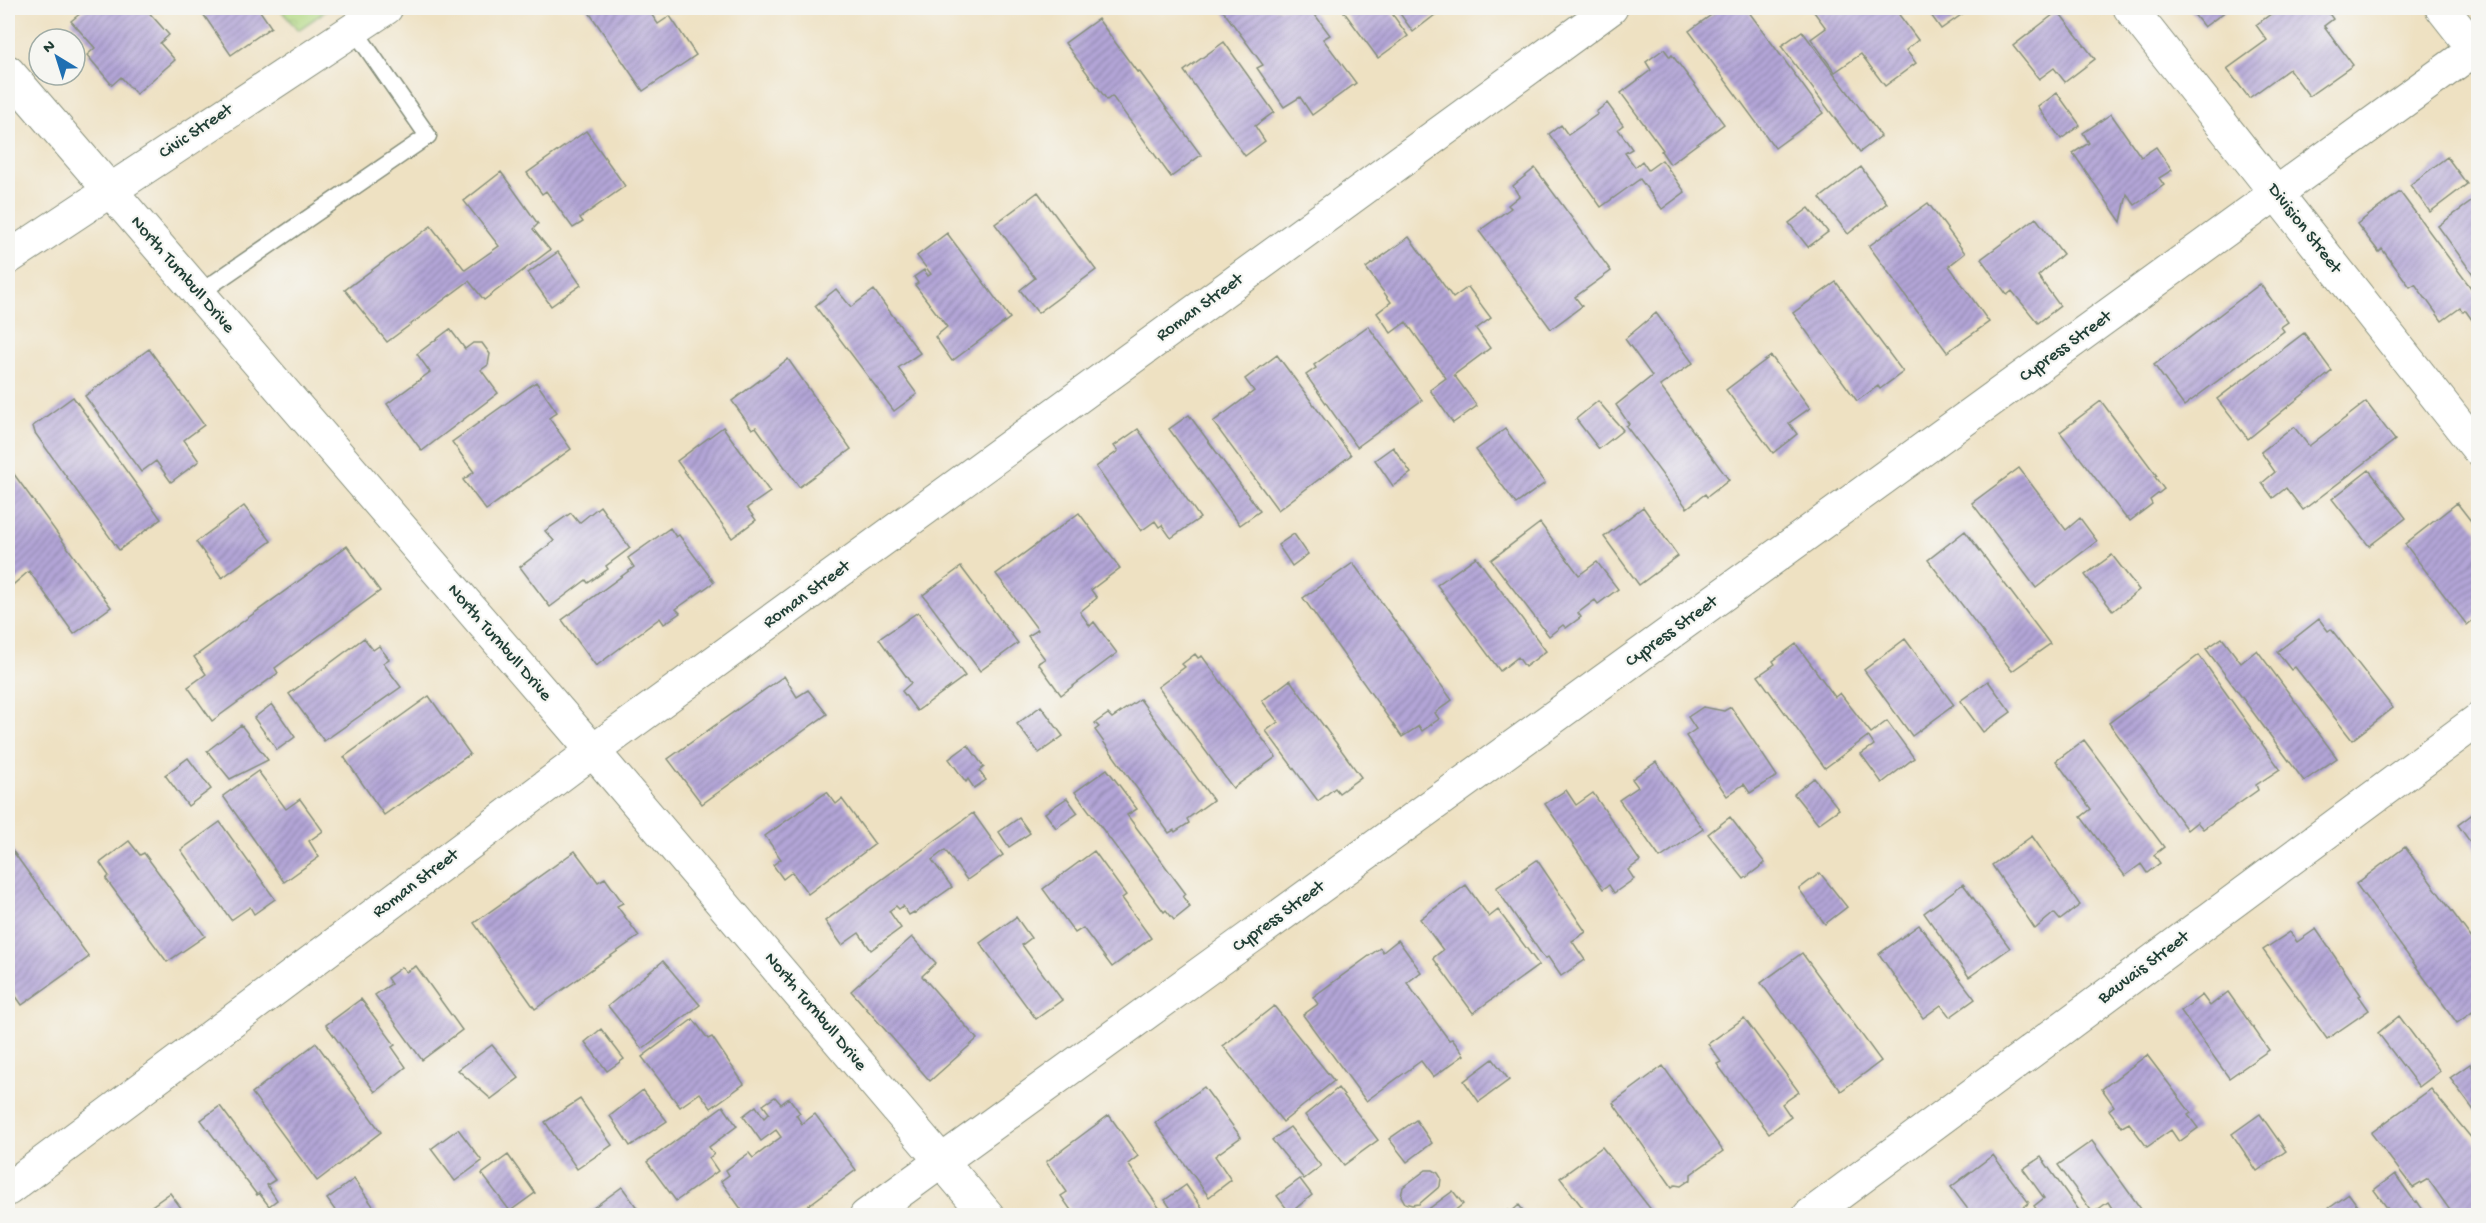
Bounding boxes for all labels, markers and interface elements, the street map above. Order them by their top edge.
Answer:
north arrow [27,27,87,87]
text: N [40,37,60,59]
street label: Civic Street [155,99,238,164]
street label: Division Street [2262,179,2347,279]
street label: North Turnbull Drive [125,212,239,338]
street label: Roman Street [1152,268,1249,347]
street label: Cypress Street [2016,306,2117,387]
street label: Roman Street [759,555,856,634]
street label: North Turnbull Drive [442,580,556,706]
street label: Cypress Street [1622,591,1723,672]
street label: Roman Street [369,844,465,923]
street label: Cypress Street [1229,876,1330,957]
street label: Bauvais Street [2094,926,2195,1010]
street label: North Turnbull Drive [759,948,871,1076]

